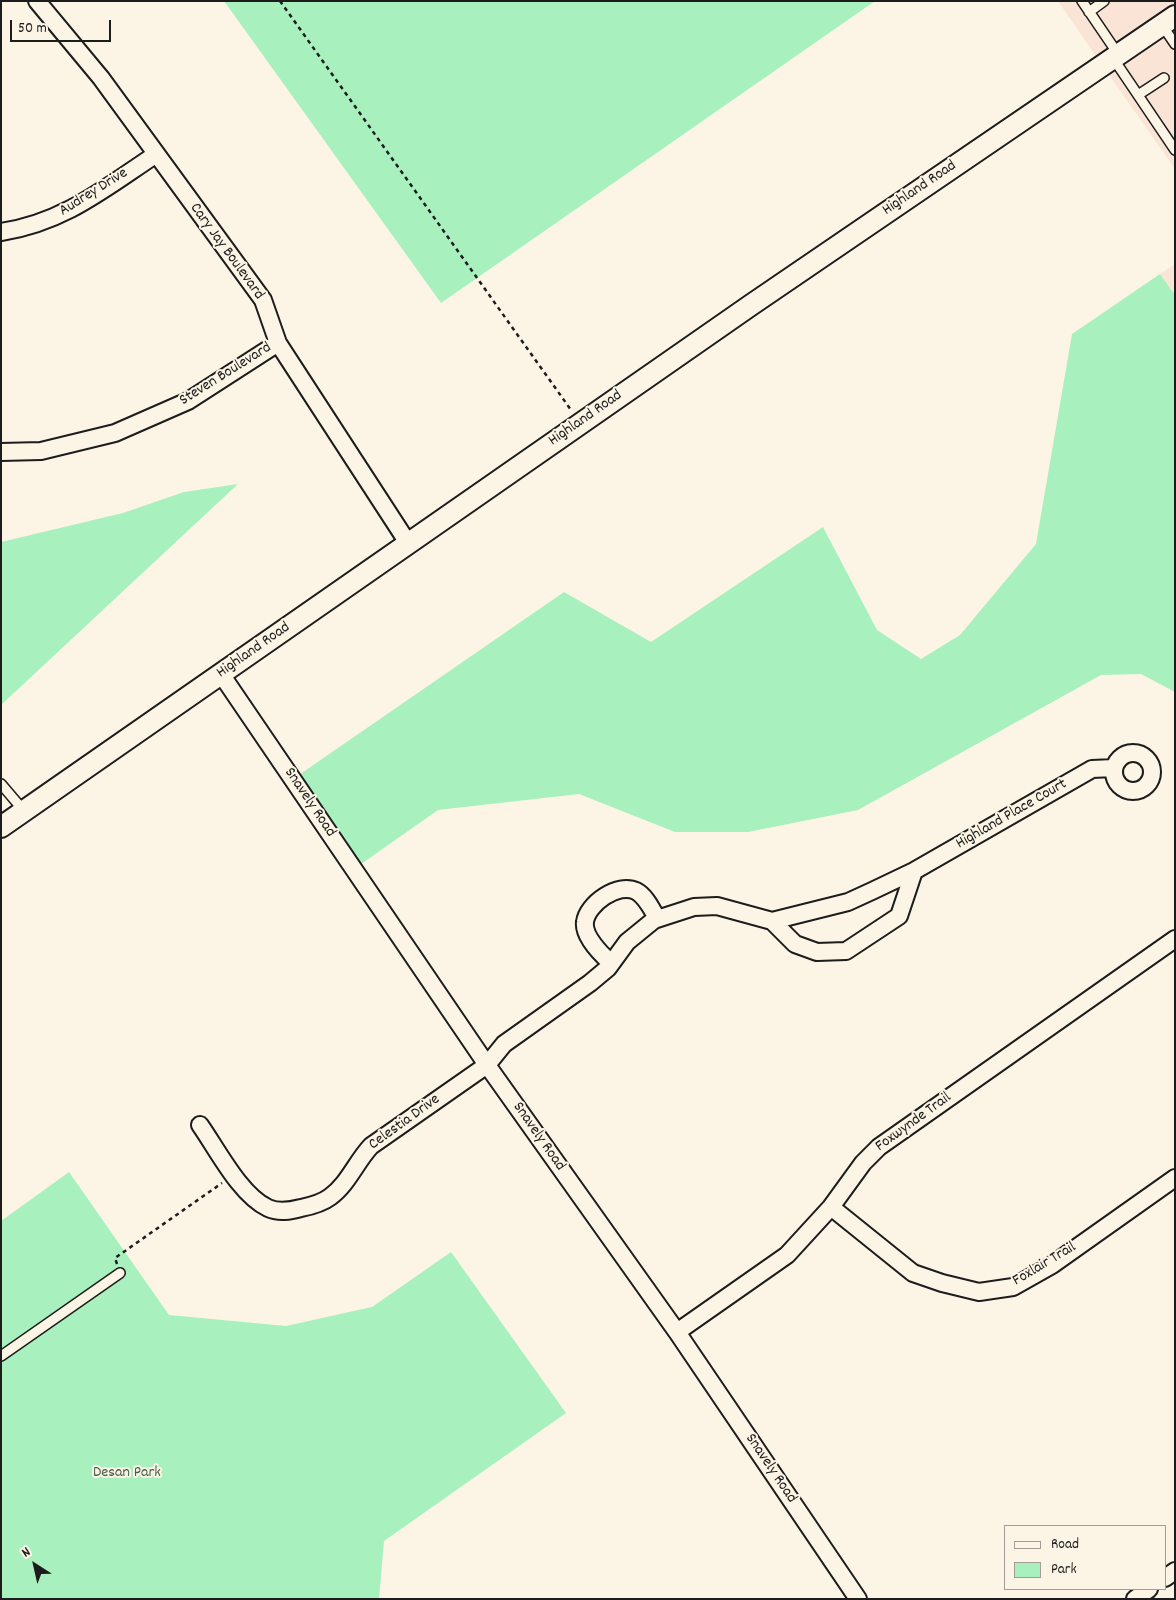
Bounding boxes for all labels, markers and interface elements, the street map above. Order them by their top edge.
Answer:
scale bar [12,10,114,42]
text: 50 m [18,18,47,40]
street label: Highland Road [879,157,961,221]
street label: Audrey Drive [56,164,132,222]
street label: Cary Jay Boulevard [184,200,268,304]
street label: Steven Boulevard [176,339,276,411]
street label: Highland Road [546,387,626,451]
street label: Highland Road [214,619,294,683]
street label: Snavely Road [279,765,339,841]
street label: Highland Place Court [953,775,1071,855]
street label: Foxwynde Trail [872,1089,956,1157]
street label: Celestia Drive [366,1091,444,1155]
street label: Snavely Road [507,1099,569,1175]
street label: Foxlair Trail [1010,1239,1080,1291]
street label: Snavely Road [740,1431,800,1507]
park label: Desan Park [93,1464,161,1484]
legend [1004,1525,1166,1590]
text: Road [1051,1534,1079,1556]
north arrow [10,1540,60,1590]
text: N [18,1543,35,1563]
text: Park [1051,1559,1077,1581]

